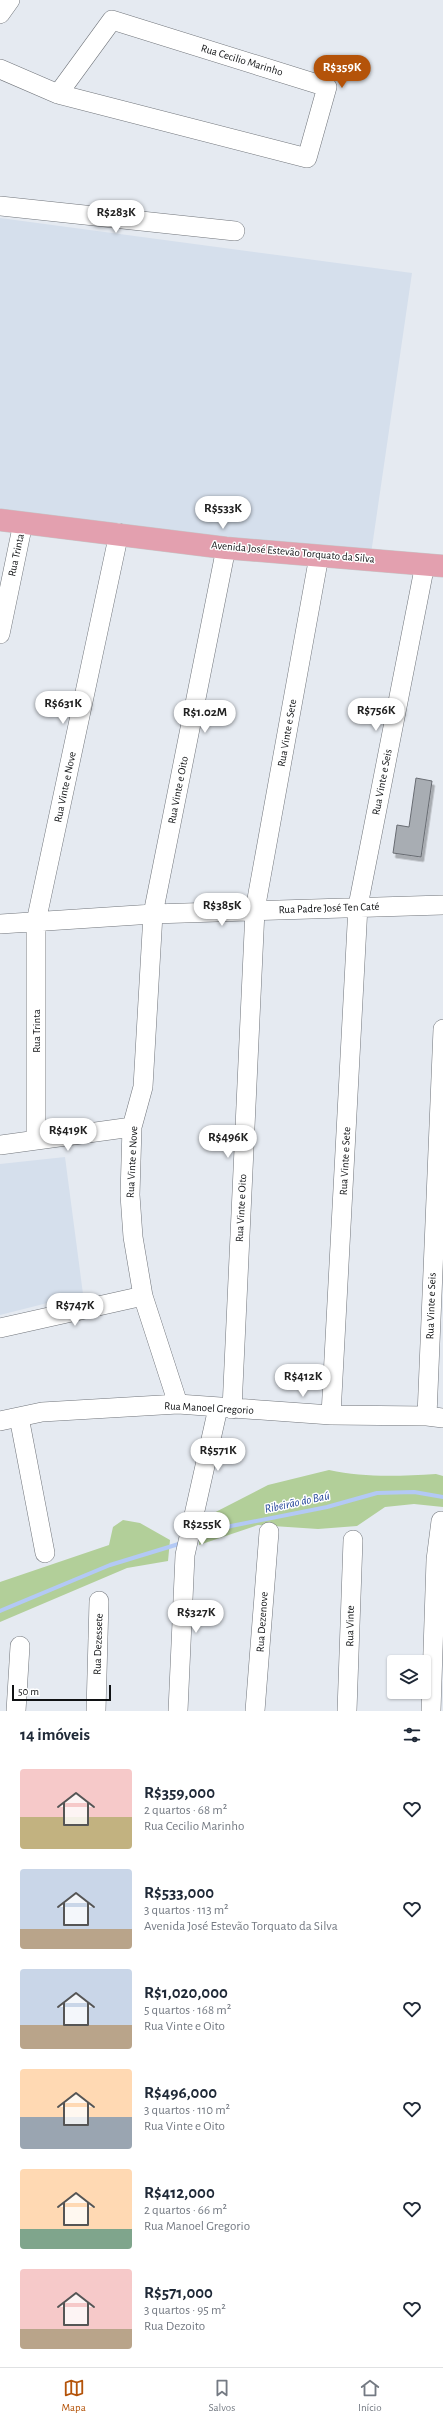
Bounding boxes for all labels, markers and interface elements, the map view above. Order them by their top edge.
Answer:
street label: Rua Cecilio Marinho [200,42,284,78]
pin: R$359K [309,55,375,89]
text: R$359K [323,61,361,74]
pin: R$283K [83,200,149,234]
text: R$283K [96,206,136,219]
pin: R$533K [190,496,256,530]
text: R$533K [204,502,242,515]
street label: Rua Trinta [6,533,26,577]
street label: Avenida José Estevão Torquato da Silva [211,539,375,565]
pin: R$631K [30,691,96,725]
text: R$631K [44,697,82,710]
street label: Rua Vinte e Sete [276,698,298,768]
pin: R$756K [343,698,409,732]
pin: R$1.02M [168,700,242,734]
text: R$756K [357,704,395,717]
text: R$1.02M [183,706,227,719]
street label: Rua Vinte e Seis [370,748,394,816]
street label: Rua Vinte e Nove [52,751,78,823]
street label: Rua Vinte e Oito [166,755,190,825]
pin: R$385K [189,893,255,927]
text: R$385K [203,899,241,912]
street label: Rua Padre José Ten Caté [278,901,380,915]
street label: Rua Trinta [31,1009,42,1053]
pin: R$419K [35,1118,101,1152]
text: R$419K [49,1124,87,1137]
pin: R$496K [195,1125,261,1159]
street label: Rua Vinte e Nove [125,1126,139,1198]
street label: Rua Vinte e Sete [338,1126,352,1196]
text: R$496K [208,1131,248,1144]
street label: Rua Vinte e Oito [234,1174,248,1242]
street label: Rua Vinte e Seis [424,1272,438,1340]
pin: R$747K [42,1293,108,1327]
text: R$747K [56,1299,94,1312]
pin: R$412K [270,1364,336,1398]
text: R$412K [284,1370,322,1383]
street label: Rua Manoel Gregorio [164,1400,254,1416]
pin: R$571K [185,1438,251,1472]
text: R$571K [199,1444,237,1457]
water label: Ribeirão do Baú [263,1489,331,1515]
pin: R$255K [169,1512,235,1546]
text: R$255K [183,1518,221,1531]
street label: Rua Dezenove [254,1591,270,1653]
pin: R$327K [163,1600,229,1634]
street label: Rua Vinte [344,1605,356,1647]
text: R$327K [177,1606,215,1619]
street label: Rua Dezessete [91,1613,105,1675]
map controls [387,1655,431,1699]
button: layers [387,1655,431,1699]
scale bar [12,1683,111,1702]
text: 50 m [18,1686,39,1697]
icon: filters [401,1724,423,1746]
text: 14 imóveis [20,1726,90,1743]
text: R$359,000 [144,1784,215,1801]
icon: home [52,1785,100,1833]
icon: heart [401,1798,423,1820]
text: 2 quartos · 68 m² [144,1804,227,1817]
text: Rua Cecilio Marinho [144,1820,244,1833]
text: R$533,000 [144,1884,214,1901]
icon: home [52,1885,100,1933]
icon: heart [401,1898,423,1920]
text: 3 quartos · 113 m² [144,1904,229,1917]
text: Avenida José Estevão Torquato da Silva [144,1920,338,1933]
text: R$1,020,000 [144,1984,228,2001]
icon: home [52,1985,100,2033]
icon: heart [401,1998,423,2020]
text: 5 quartos · 168 m² [144,2004,231,2017]
text: Rua Vinte e Oito [144,2020,225,2033]
text: R$496,000 [144,2084,217,2101]
icon: home [52,2085,100,2133]
icon: heart [401,2098,423,2120]
text: 3 quartos · 110 m² [144,2104,230,2117]
text: Rua Vinte e Oito [144,2120,225,2133]
text: R$412,000 [144,2184,215,2201]
icon: home [52,2185,100,2233]
icon: heart [401,2198,423,2220]
text: 2 quartos · 66 m² [144,2204,227,2217]
text: Rua Manoel Gregorio [144,2220,250,2233]
text: R$571,000 [144,2284,213,2301]
icon: home [52,2285,100,2333]
icon: heart [401,2298,423,2320]
text: 3 quartos · 95 m² [144,2304,226,2317]
text: Rua Dezoito [144,2320,205,2333]
tab: Mapa [61,2377,86,2414]
tab: Salvos [209,2377,235,2414]
tab: Início [358,2377,382,2414]

